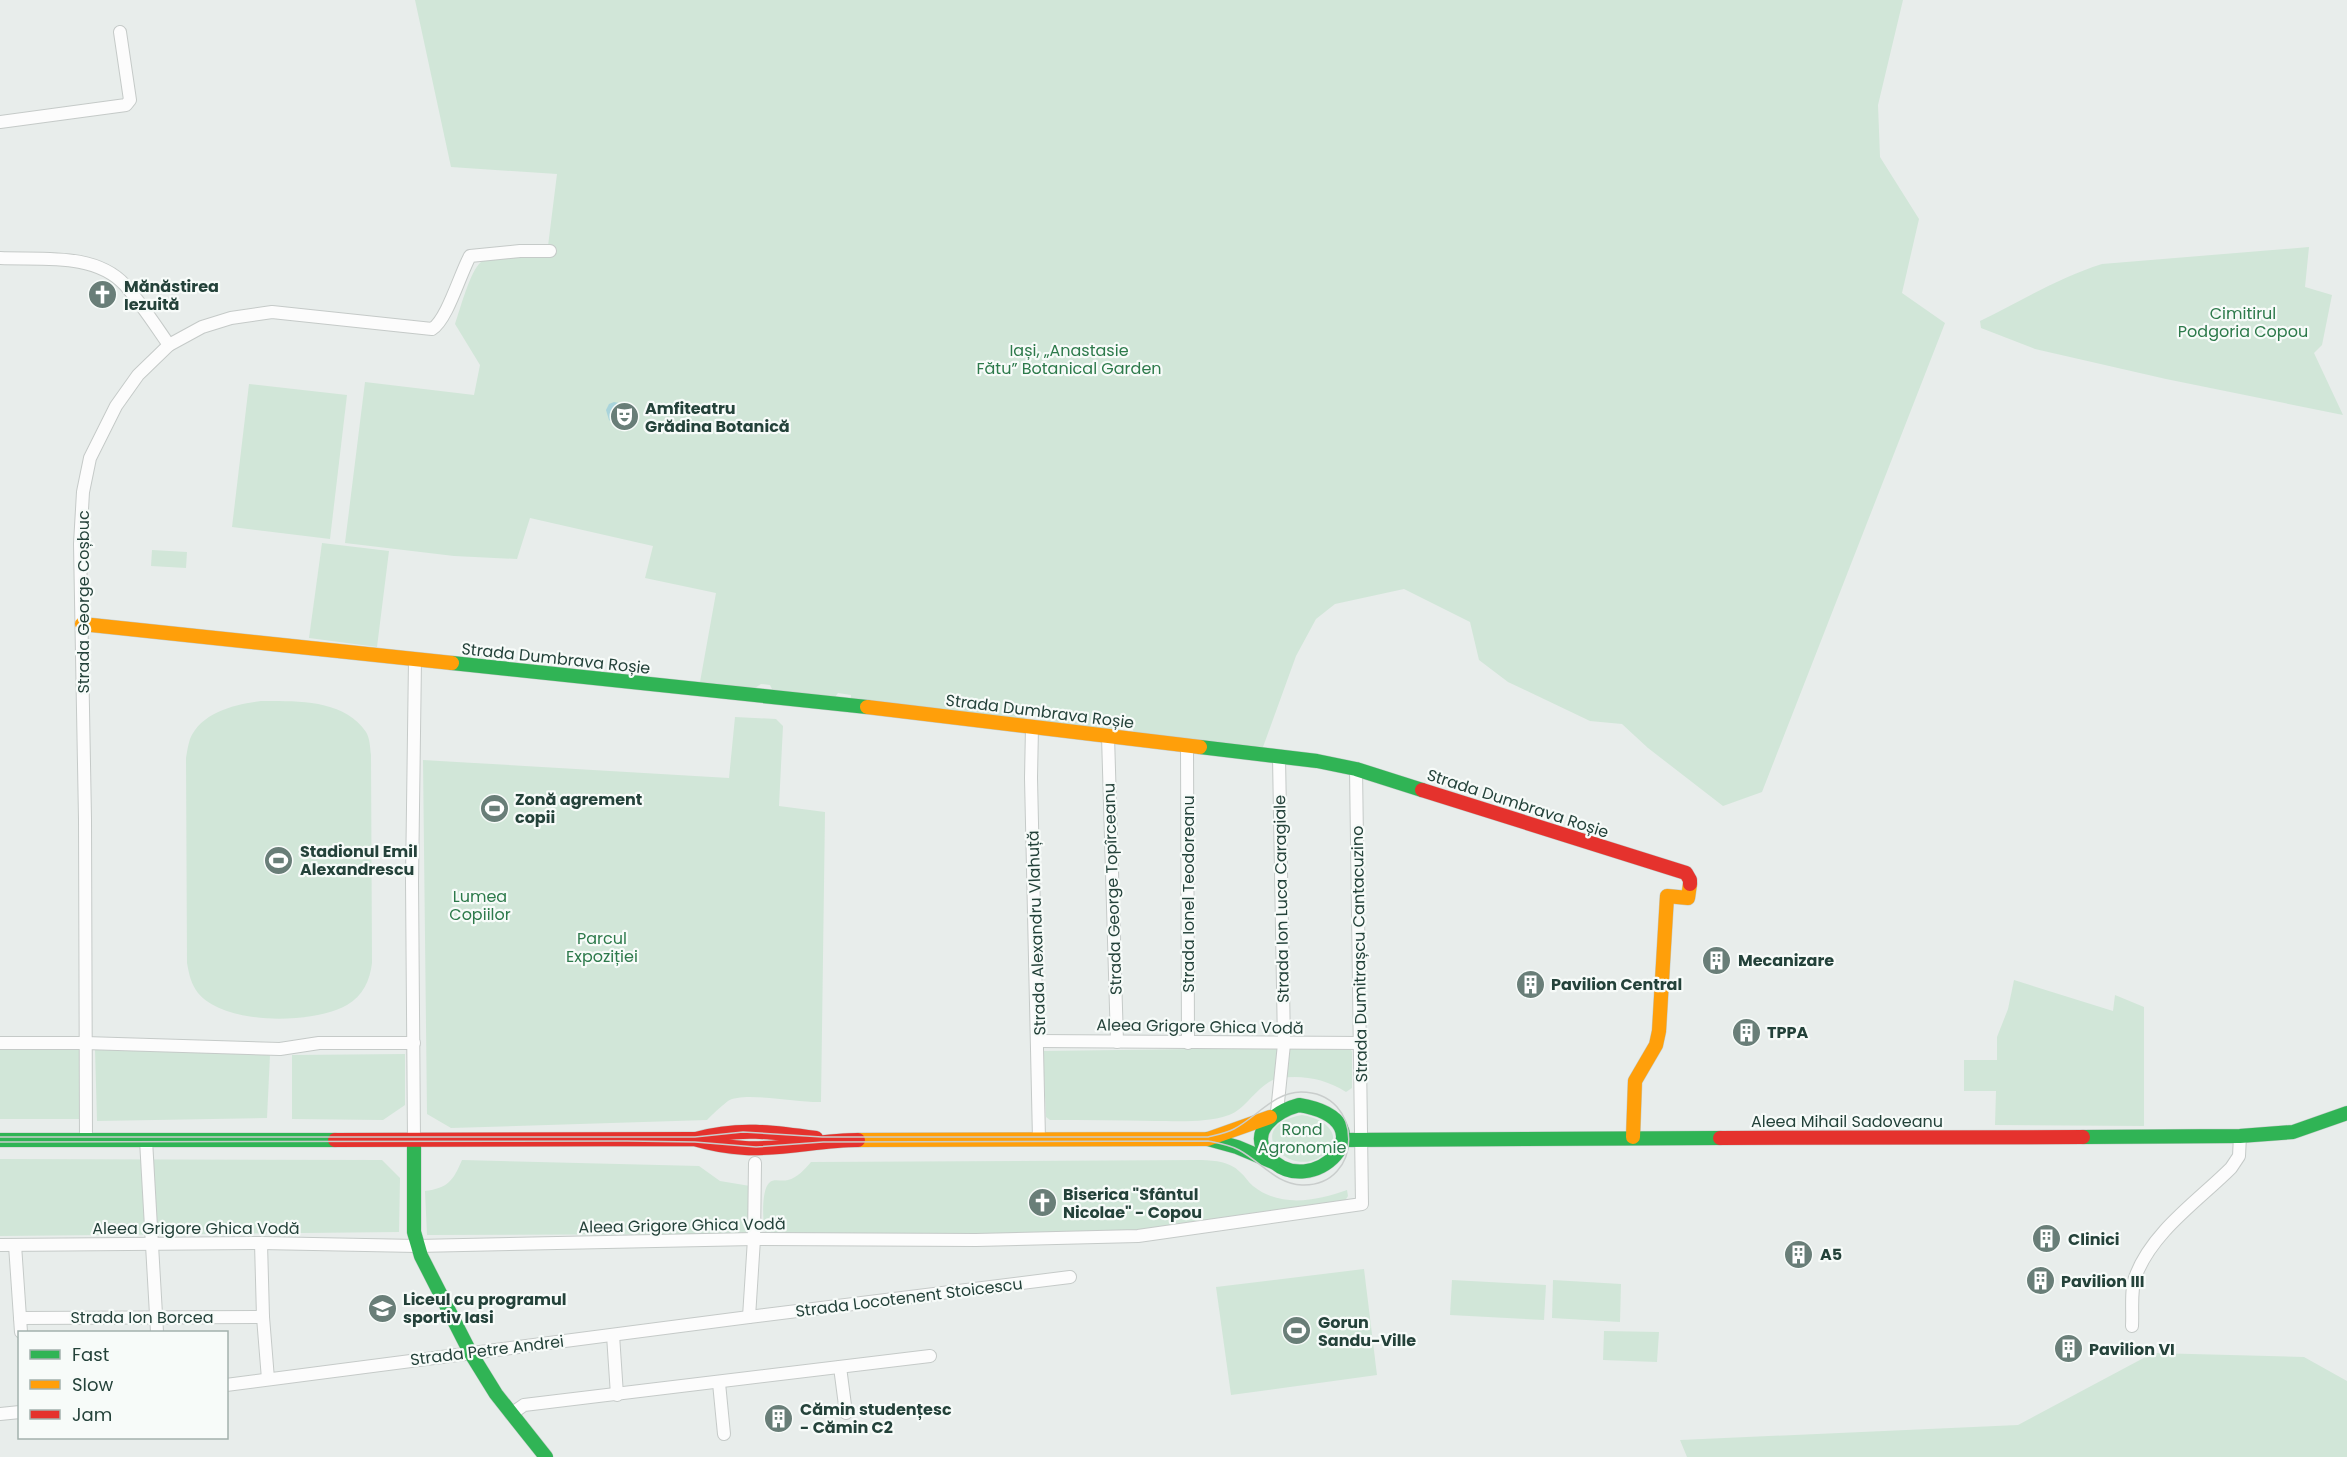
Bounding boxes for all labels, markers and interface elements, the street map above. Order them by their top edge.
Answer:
place label: Mănăstirea Iezuită [124,275,219,316]
church icon: Mănăstirea Iezuită [87,279,119,311]
park label: Cimitirul Podgoria Copou [2178,302,2308,343]
park label: Iași, „Anastasie Fătu” Botanical Garden [976,339,1162,380]
place label: Amfiteatru Grădina Botanică [645,397,790,438]
theatre icon: Amfiteatru Grădina Botanică [608,401,640,433]
street label: Strada George Coșbuc [72,510,95,694]
street label: Strada Dumbrava Roșie [460,637,652,680]
street label: Strada Dumbrava Roșie [944,689,1136,734]
street label: Strada Dumbrava Roșie [1424,763,1612,844]
street label: Strada George Topîrceanu [1097,783,1128,995]
place label: Zonă agrement copii [515,788,642,829]
sports icon: Zonă agrement copii [478,792,510,824]
street label: Strada Ionel Teodoreanu [1177,795,1200,993]
street label: Strada Ion Luca Caragiale [1268,795,1295,1003]
street label: Strada Dumitrașcu Cantacuzino [1346,825,1373,1083]
street label: Strada Alexandru Vlahuță [1021,830,1052,1036]
place label: Stadionul Emil Alexandrescu [300,840,418,881]
sports icon: Stadionul Emil Alexandrescu [263,844,295,876]
park label: Lumea Copiilor [449,885,511,926]
park label: Parcul Expoziției [566,927,638,968]
building icon: Mecanizare [1701,944,1733,976]
place label: Mecanizare [1738,949,1834,972]
building icon: Pavilion Central [1514,968,1546,1000]
place label: Pavilion Central [1551,973,1682,996]
street label: Aleea Grigore Ghica Vodă [1096,1013,1304,1040]
building icon: TPPA [1730,1016,1762,1048]
place label: TPPA [1767,1021,1808,1044]
street label: Aleea Mihail Sadoveanu [1751,1110,1943,1133]
park label: Rond Agronomie [1258,1118,1346,1159]
place label: Biserica "Sfântul Nicolae" - Copou [1063,1183,1202,1224]
church icon: Biserica "Sfântul Nicolae" - Copou [1026,1187,1058,1219]
street label: Aleea Grigore Ghica Vodă [578,1212,786,1239]
street label: Aleea Grigore Ghica Vodă [92,1217,300,1240]
building icon: Clinici [2031,1223,2063,1255]
place label: Clinici [2068,1228,2120,1251]
building icon: A5 [1783,1238,1815,1270]
place label: A5 [1820,1243,1842,1266]
building icon: Pavilion III [2024,1265,2056,1297]
place label: Pavilion III [2061,1270,2145,1293]
street label: Strada Locotenent Stoicescu [794,1272,1024,1323]
place label: Liceul cu programul sportiv Iasi [403,1288,567,1329]
school or university icon: Liceul cu programul sportiv Iasi [366,1292,398,1324]
street label: Strada Ion Borcea [70,1306,214,1329]
place label: Gorun Sandu-Ville [1318,1311,1416,1352]
sports icon: Gorun Sandu-Ville [1281,1315,1313,1347]
street label: Strada Petre Andrei [409,1330,565,1371]
legend [18,1331,228,1439]
building icon: Pavilion VI [2052,1333,2084,1365]
place label: Pavilion VI [2089,1338,2175,1361]
text: Fast [72,1342,109,1367]
text: Slow [72,1372,114,1397]
place label: Cămin studențesc - Cămin C2 [800,1398,952,1439]
text: Jam [72,1402,112,1427]
building icon: Cămin studențesc - Cămin C2 [763,1402,795,1434]

